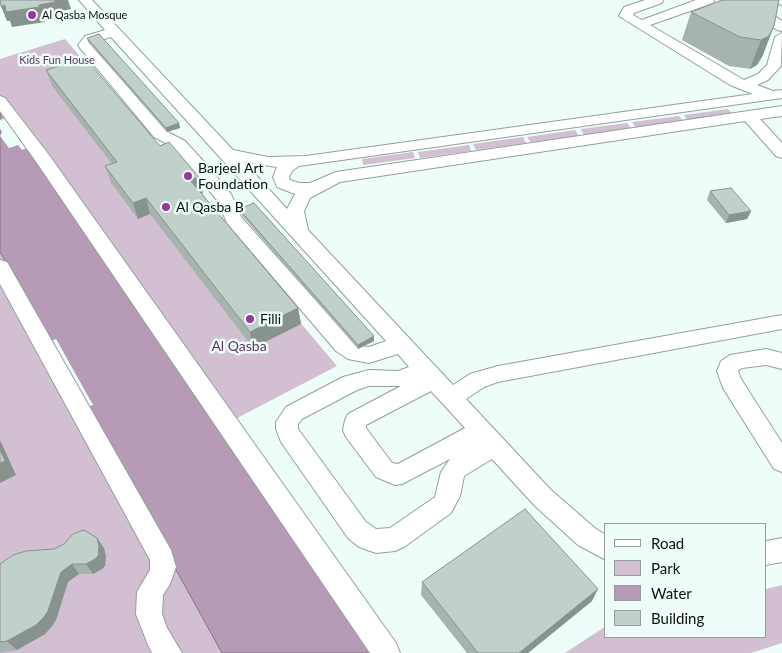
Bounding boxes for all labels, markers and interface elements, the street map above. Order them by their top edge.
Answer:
place label: Al Qasba Mosque [42,8,127,22]
marker: Al Qasba Mosque [26,9,38,21]
park label: Kids Fun House [19,53,95,67]
place label: Barjeel Art Foundation [198,160,268,192]
marker: Barjeel Art Foundation [182,170,194,182]
place label: Al Qasba B [176,199,244,215]
marker: Al Qasba B [160,201,172,213]
place label: Filli [260,311,281,327]
marker: Filli [244,313,256,325]
park label: Al Qasba [211,338,267,354]
legend [604,523,767,638]
text: Road [651,534,684,552]
text: Park [651,559,680,577]
text: Water [651,584,692,602]
text: Building [651,609,704,627]

